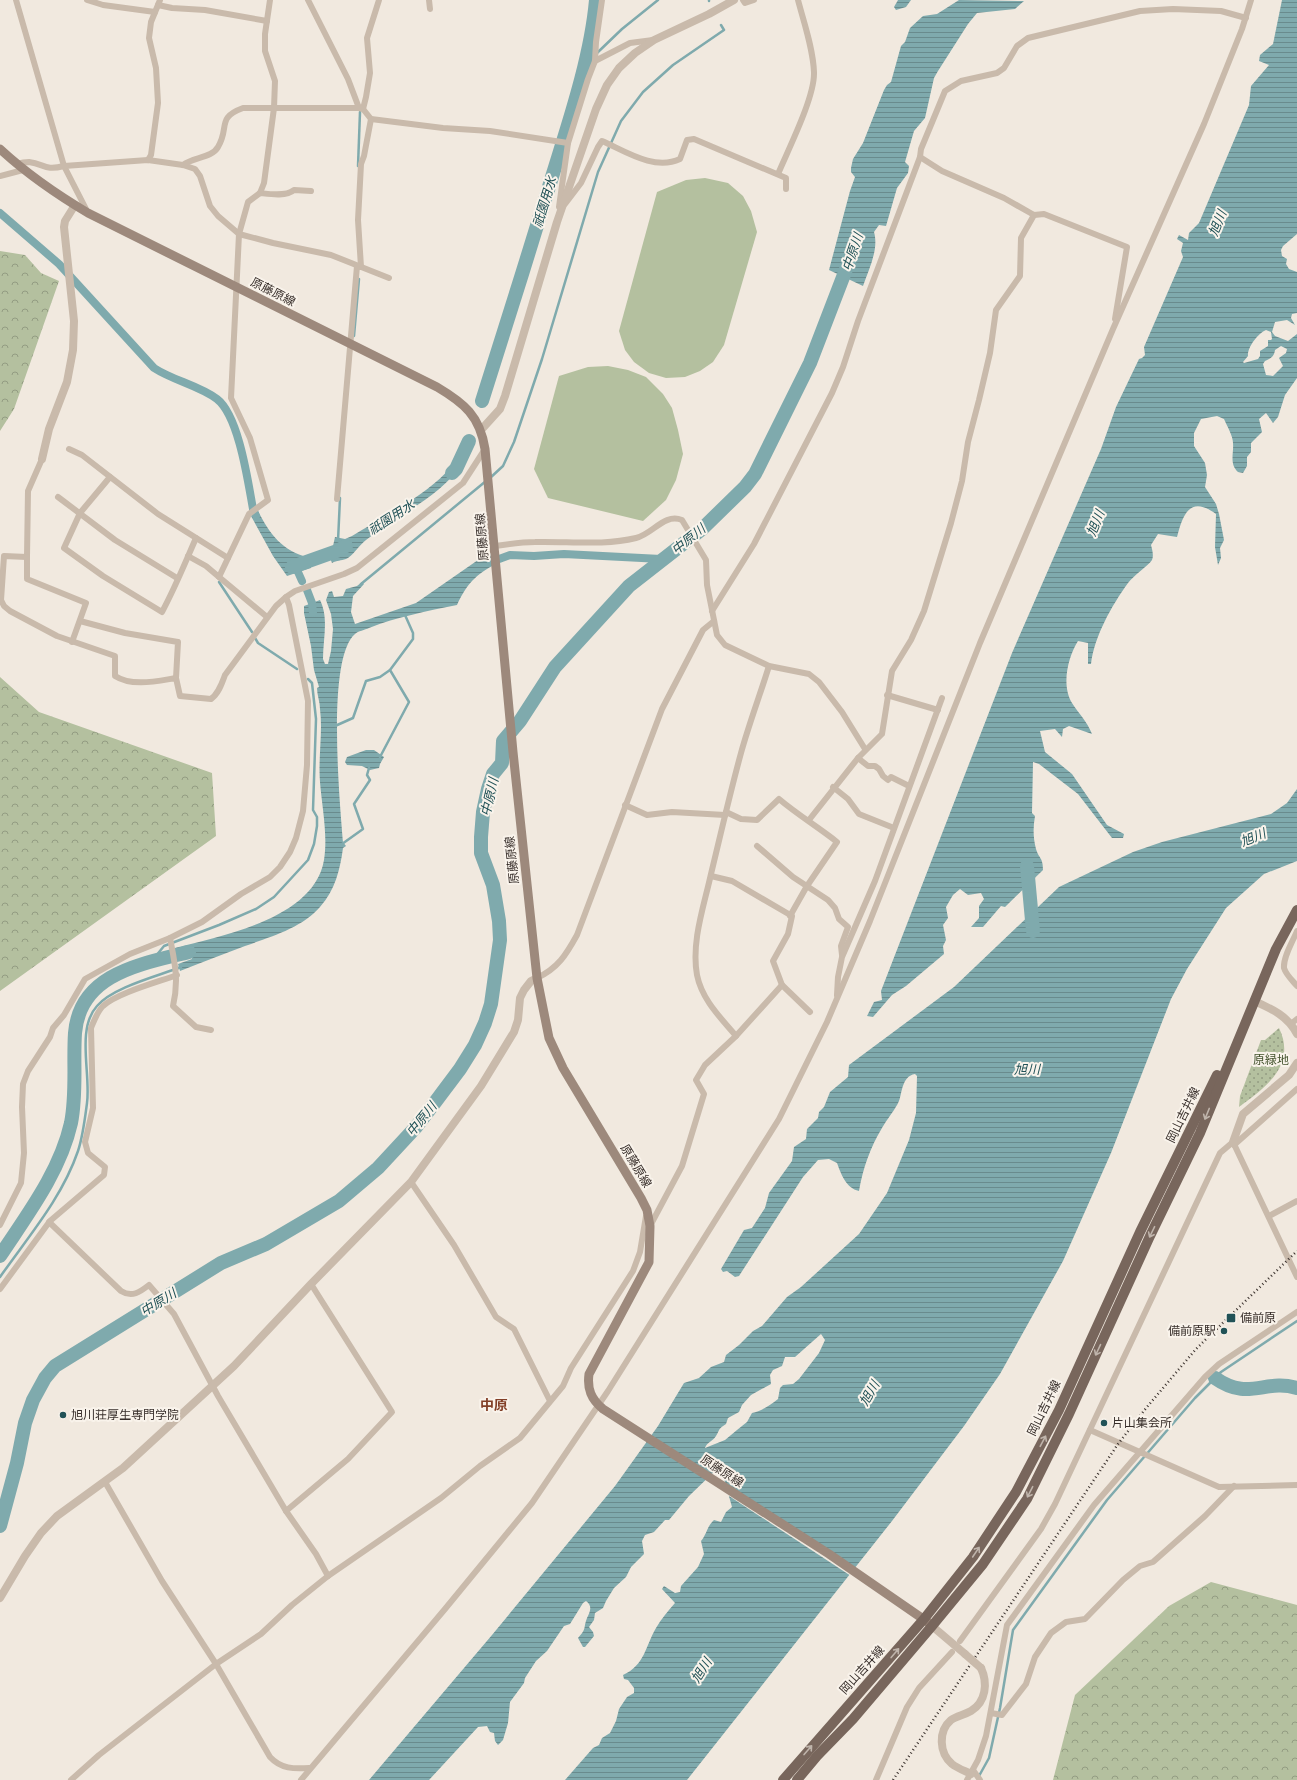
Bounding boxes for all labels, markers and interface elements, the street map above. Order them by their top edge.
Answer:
water label: 祇園用水 [530,173,560,229]
water label: 旭川 [1206,206,1230,238]
water label: 中原川 [839,229,867,273]
street label: 原藤原線 [248,275,298,309]
water label: 祇園用水 [365,496,419,538]
water label: 旭川 [1084,506,1108,538]
street label: 原藤原線 [473,512,491,562]
water label: 中原川 [668,520,710,557]
water label: 中原川 [478,774,502,818]
water label: 旭川 [1238,825,1270,849]
street label: 原藤原線 [503,835,521,885]
park label: 原緑地 [1253,1053,1289,1067]
water label: 旭川 [1014,1062,1042,1077]
street label: 岡山吉井線 [1164,1085,1202,1145]
water label: 中原川 [403,1098,441,1139]
one-way arrow [1203,1108,1211,1120]
street label: 原藤原線 [618,1142,654,1190]
one-way arrow [1148,1226,1155,1238]
water label: 中原川 [138,1285,180,1319]
place label: 備前原 [1240,1311,1276,1325]
marker: 備前原 [1225,1312,1237,1324]
place label: 備前原駅 [1168,1324,1216,1338]
marker: 備前原駅 [1219,1326,1229,1336]
one-way arrow [1094,1344,1101,1356]
water label: 旭川 [856,1377,883,1408]
street label: 岡山吉井線 [1025,1378,1063,1438]
district label: 中原 [480,1397,508,1414]
place label: 旭川荘厚生専門学院 [71,1408,179,1422]
marker: 旭川荘厚生専門学院 [58,1410,68,1420]
place label: 片山集会所 [1112,1416,1172,1430]
marker: 片山集会所 [1099,1418,1109,1428]
one-way arrow [1040,1435,1047,1447]
street label: 原藤原線 [698,1452,746,1490]
one-way arrow [1025,1486,1033,1498]
one-way arrow [972,1547,980,1558]
street label: 岡山吉井線 [837,1643,887,1697]
one-way arrow [890,1648,899,1659]
water label: 旭川 [688,1654,716,1685]
one-way arrow [803,1745,813,1755]

